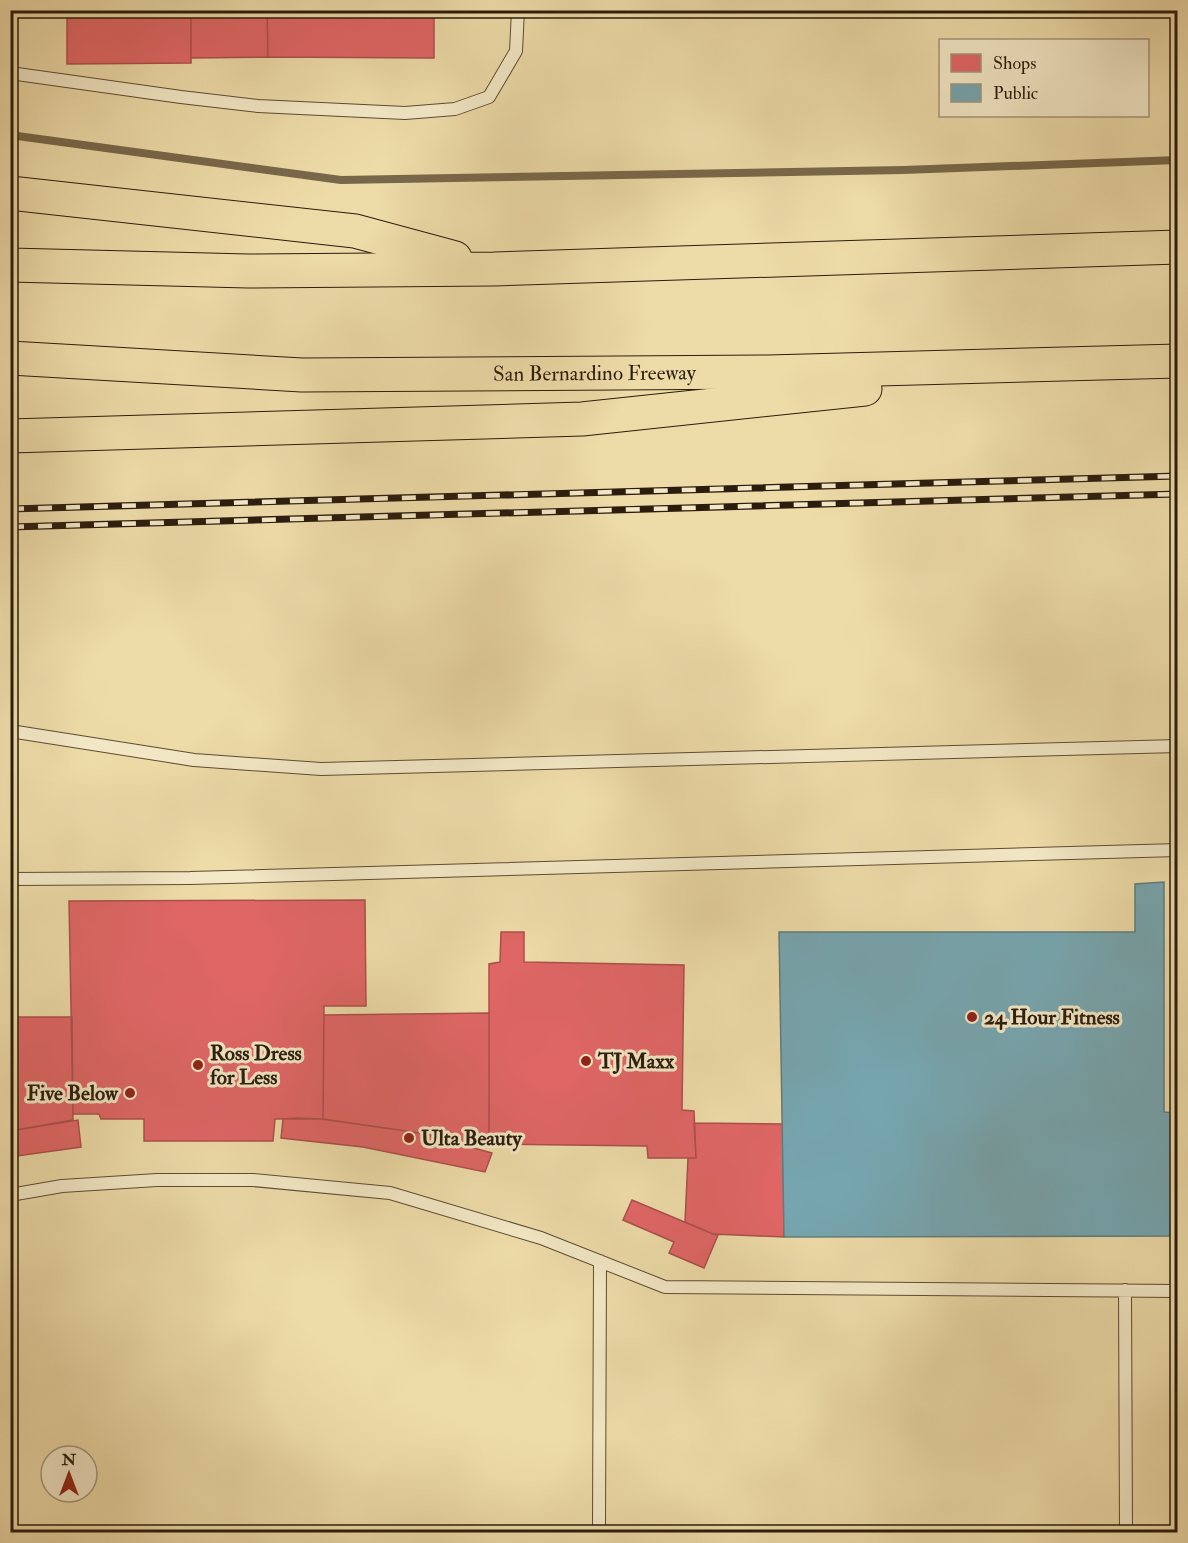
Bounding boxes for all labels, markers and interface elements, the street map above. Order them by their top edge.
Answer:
legend [939,39,1149,117]
text: Shops [993,52,1036,75]
text: Public [993,82,1038,105]
street label: San Bernardino Freeway [493,359,697,387]
place label: 24 Hour Fitness [984,1004,1120,1031]
marker: 24 Hour Fitness [965,1010,979,1024]
place label: Ross Dress for Less [210,1040,302,1091]
place label: TJ Maxx [597,1048,675,1075]
marker: TJ Maxx [579,1054,593,1068]
marker: Ross Dress for Less [191,1058,205,1072]
place label: Five Below [27,1080,119,1107]
marker: Five Below [123,1086,137,1100]
place label: Ulta Beauty [421,1125,522,1152]
marker: Ulta Beauty [402,1131,416,1145]
north arrow [39,1444,99,1504]
text: N [61,1450,77,1470]

